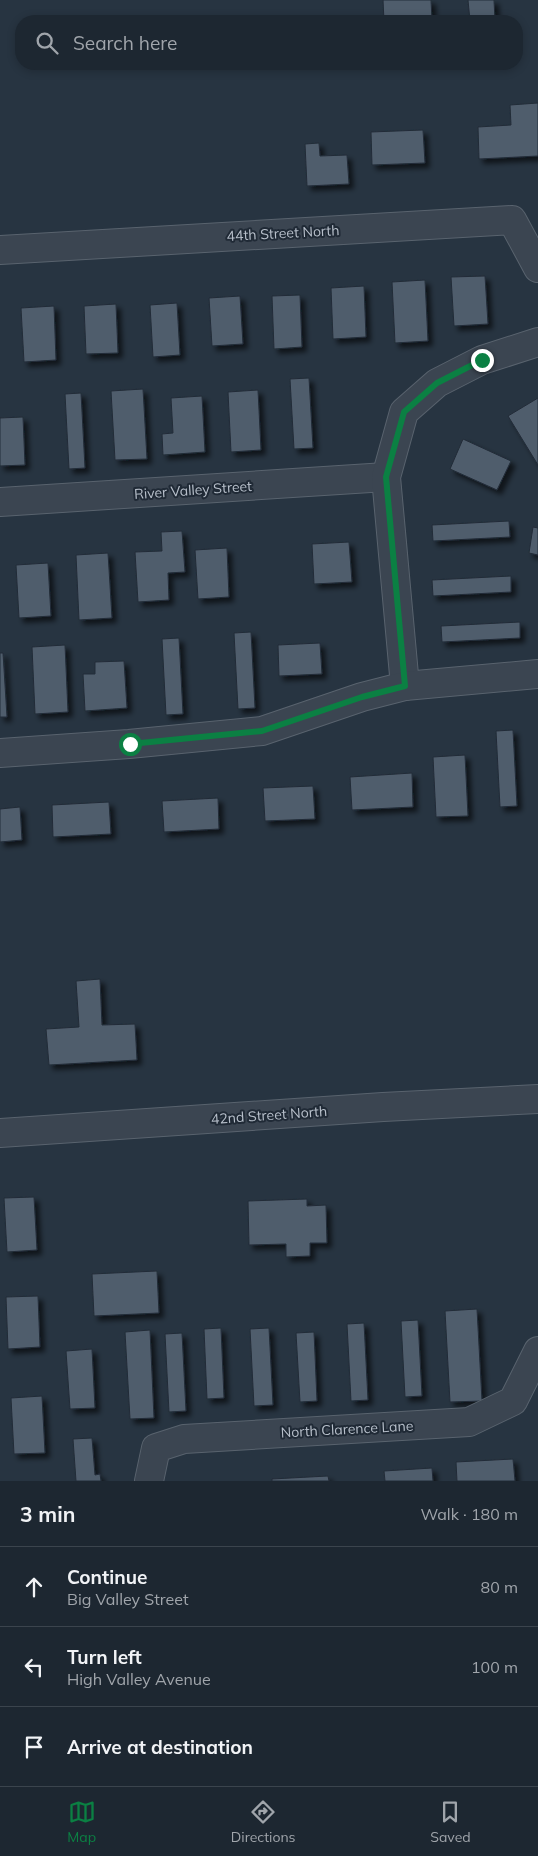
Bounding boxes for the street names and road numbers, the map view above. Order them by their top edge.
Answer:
street label: 44th Street North [226,221,340,245]
street label: River Valley Street [133,477,253,503]
street label: 42nd Street North [210,1102,328,1128]
street label: North Clarence Lane [280,1417,414,1441]

